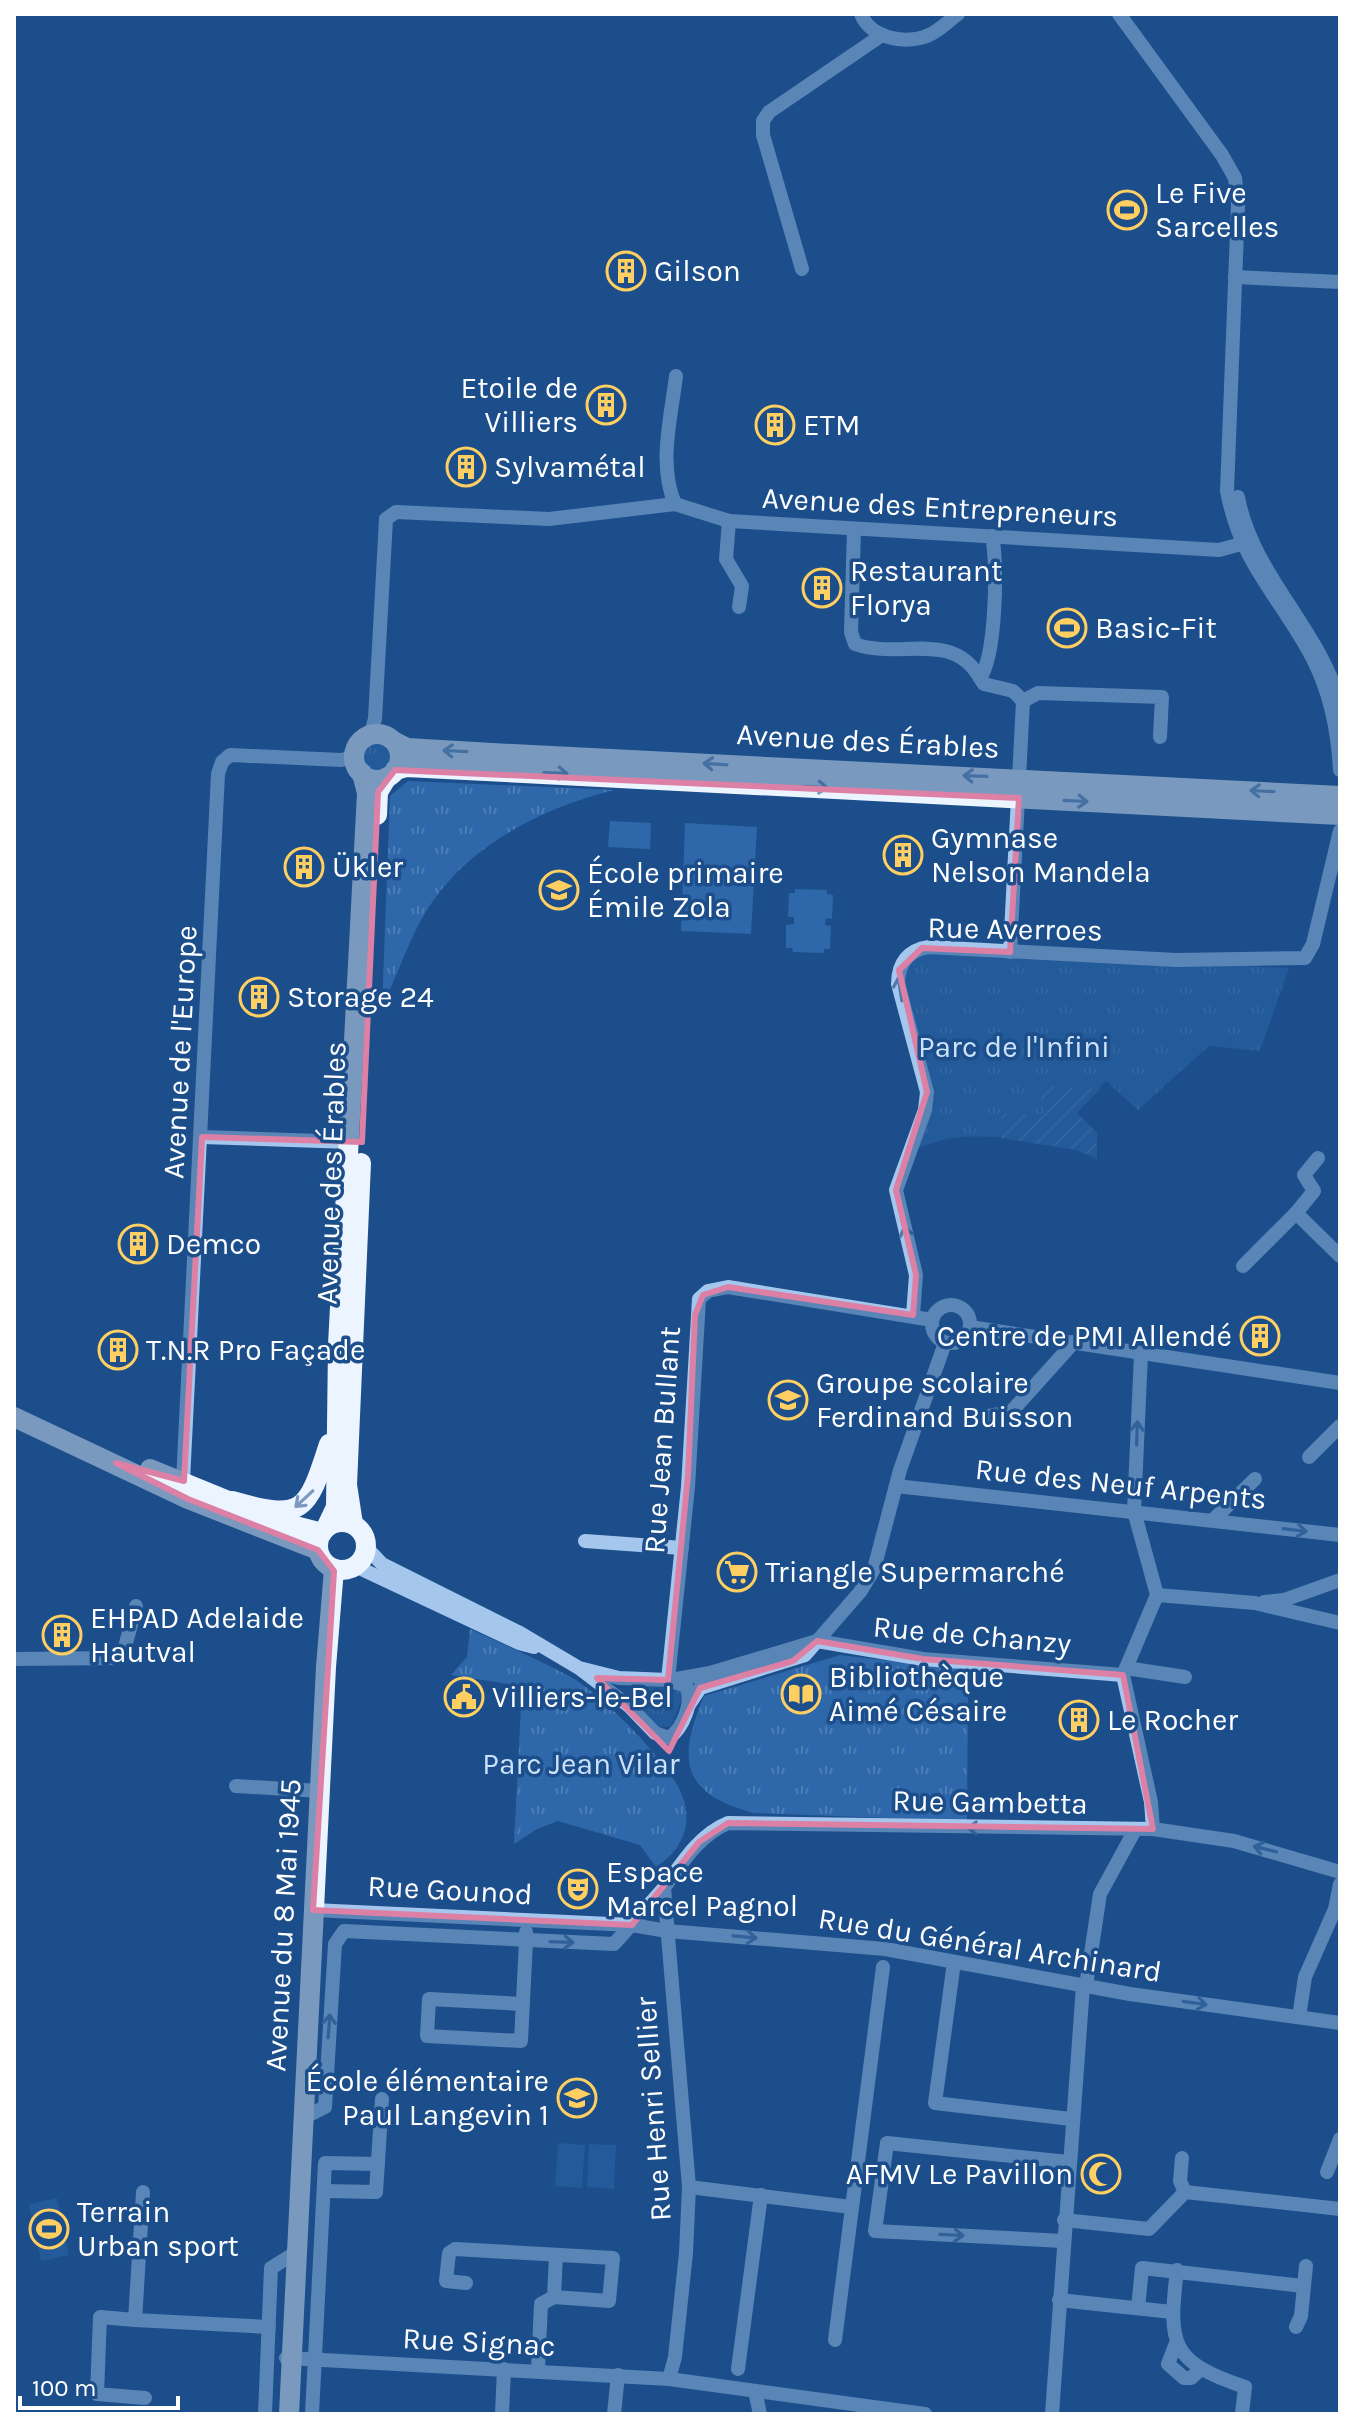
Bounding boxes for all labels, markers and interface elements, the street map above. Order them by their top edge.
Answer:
place label: Le Five Sarcelles [1155,175,1279,245]
sports icon: Le Five Sarcelles [1106,189,1148,231]
building icon: Gilson [605,250,647,292]
place label: Gilson [654,253,741,289]
place label: Etoile de Villiers [460,370,578,440]
building icon: Etoile de Villiers [585,384,627,426]
building icon: ETM [754,404,796,446]
place label: ETM [803,407,860,443]
building icon: Sylvamétal [445,446,487,488]
place label: Sylvamétal [494,449,646,485]
street label: Avenue des Entrepreneurs [761,480,1119,534]
place label: Restaurant Florya [850,553,1002,623]
building icon: Restaurant Florya [801,567,843,609]
sports icon: Basic-Fit [1046,607,1088,649]
place label: Basic-Fit [1095,610,1217,646]
street label: Avenue des Érables [735,716,1001,766]
one-way arrow [442,743,469,758]
one-way arrow [702,756,729,771]
one-way arrow [542,766,569,781]
one-way arrow [962,768,989,783]
one-way arrow [802,780,829,795]
one-way arrow [1249,784,1276,799]
one-way arrow [1062,794,1089,809]
place label: Gymnase Nelson Mandela [931,820,1151,890]
building icon: Gymnase Nelson Mandela [882,834,924,876]
building icon: Ükler [283,846,325,888]
place label: Ükler [332,849,403,885]
place label: École primaire Émile Zola [587,855,784,925]
school or university icon: École primaire Émile Zola [538,869,580,911]
street label: Rue Averroes [927,909,1103,949]
street label: Avenue de l'Europe [155,924,205,1180]
building icon: Storage 24 [238,976,280,1018]
one-way arrow [892,977,907,1002]
place label: Storage 24 [287,979,434,1015]
park label: Parc de l'Infini [918,1029,1110,1065]
street label: Avenue des Érables [308,1041,354,1305]
building icon: Demco [117,1223,159,1265]
place label: Demco [166,1226,261,1262]
one-way arrow [899,1226,914,1252]
building icon: Centre de PMI Allendé [1239,1315,1281,1357]
place label: Centre de PMI Allendé [937,1318,1232,1354]
street label: Rue Jean Bullant [636,1325,688,1555]
building icon: T.N.R Pro Façade [97,1329,139,1371]
place label: T.N.R Pro Façade [146,1332,365,1368]
place label: Groupe scolaire Ferdinand Buisson [816,1365,1073,1435]
school or university icon: Groupe scolaire Ferdinand Buisson [767,1379,809,1421]
one-way arrow [1129,1420,1144,1447]
street label: Rue des Neuf Arpents [974,1451,1268,1517]
one-way arrow [294,1490,314,1509]
one-way arrow [1281,1522,1308,1537]
supermarket icon: Triangle Supermarché [716,1551,758,1593]
place label: Triangle Supermarché [765,1554,1065,1590]
place label: EHPAD Adelaide Hautval [90,1600,304,1670]
street label: Rue de Chanzy [871,1608,1073,1662]
building icon: EHPAD Adelaide Hautval [41,1614,83,1656]
place label: Bibliothèque Aimé Césaire [829,1659,1007,1729]
library icon: Bibliothèque Aimé Césaire [780,1673,822,1715]
public building icon: Villiers-le-Bel [443,1676,485,1718]
place label: Villiers-le-Bel [492,1679,673,1715]
building icon: Le Rocher [1058,1699,1100,1741]
place label: Le Rocher [1107,1702,1238,1738]
park label: Parc Jean Vilar [482,1746,680,1782]
street label: Avenue du 8 Mai 1945 [257,1778,309,2072]
street label: Rue Gambetta [892,1782,1088,1822]
one-way arrow [966,1821,993,1836]
one-way arrow [1253,1841,1279,1856]
place label: Espace Marcel Pagnol [606,1854,798,1924]
street label: Rue Gounod [367,1868,533,1912]
theatre icon: Espace Marcel Pagnol [557,1868,599,1910]
street label: Rue du Général Archinard [816,1900,1164,1990]
one-way arrow [731,1930,758,1945]
one-way arrow [548,1935,575,1950]
street label: Rue Henri Sellier [627,1995,679,2223]
one-way arrow [1182,1996,1208,2011]
one-way arrow [322,2013,337,2040]
place label: École élémentaire Paul Langevin 1 [306,2063,549,2133]
school or university icon: École élémentaire Paul Langevin 1 [556,2077,598,2119]
mosque icon: AFMV Le Pavillon [1080,2153,1122,2195]
place label: AFMV Le Pavillon [846,2156,1073,2192]
place label: Terrain Urban sport [77,2194,239,2264]
sports icon: Terrain Urban sport [28,2208,70,2250]
one-way arrow [938,2228,965,2243]
street label: Rue Signac [402,2320,556,2364]
scale bar [20,2360,178,2410]
text: 100 m [32,2374,97,2402]

